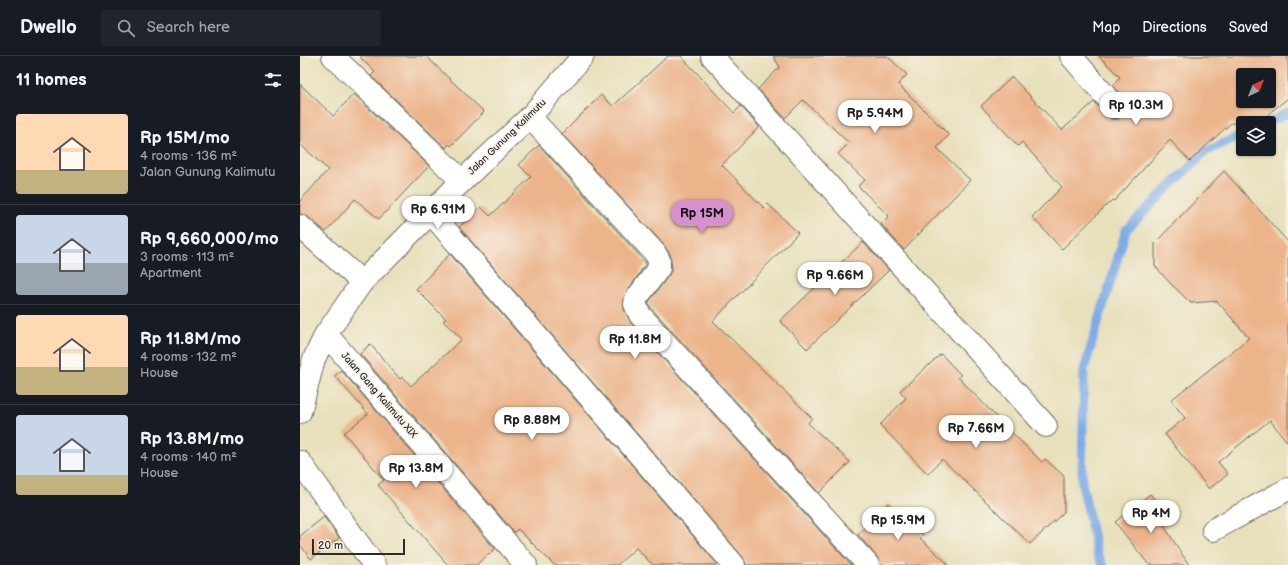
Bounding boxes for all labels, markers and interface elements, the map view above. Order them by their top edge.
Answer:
search box [101,10,381,46]
text: Dwello [20,16,77,39]
icon: search [115,17,137,39]
text: Search here [147,18,230,37]
text: Map [1092,19,1120,36]
text: Directions [1142,19,1207,36]
text: Saved [1229,19,1268,36]
north arrow [1236,68,1276,108]
map controls [1236,68,1276,156]
icon: filters [262,69,284,91]
text: 11 homes [16,70,87,90]
pin: Rp 10.3M [1095,92,1177,126]
street label: Jalan Gunung Kalimutu [465,97,549,177]
text: Rp 10.3M [1108,97,1164,113]
pin: Rp 5.94M [834,100,916,134]
text: Rp 5.94M [847,105,903,121]
button: layers [1236,116,1276,156]
text: Rp 15M/mo [140,128,230,148]
icon: home [48,130,96,178]
text: 4 rooms · 136 m² [140,148,237,164]
text: Jalan Gunung Kalimutu [140,164,275,180]
pin: Rp 6.91M [397,196,479,230]
pin: Rp 15M [669,200,735,234]
text: Rp 6.91M [411,201,465,217]
text: Rp 15M [680,205,724,221]
text: Rp 9,660,000/mo [140,229,279,249]
icon: home [48,231,96,279]
text: 3 rooms · 113 m² [140,249,234,265]
pin: Rp 9.66M [794,262,876,296]
text: Apartment [140,265,201,281]
text: Rp 9.66M [806,267,864,283]
pin: Rp 11.8M [594,326,676,360]
text: Rp 11.8M/mo [140,329,241,349]
icon: home [48,331,96,379]
text: Rp 11.8M [609,331,661,347]
text: 4 rooms · 132 m² [140,349,237,365]
street label: Jalan Gang Kalimutu XIX [339,350,420,441]
text: House [140,365,178,381]
pin: Rp 8.88M [491,407,573,441]
text: Rp 8.88M [503,412,561,428]
pin: Rp 7.66M [935,415,1017,449]
text: Rp 7.66M [948,420,1004,436]
text: Rp 13.8M/mo [140,429,244,449]
icon: home [48,431,96,479]
text: 4 rooms · 140 m² [140,449,237,465]
pin: Rp 13.8M [375,455,457,489]
text: Rp 13.8M [389,460,443,476]
text: House [140,465,178,481]
pin: Rp 4M [1123,500,1179,534]
text: Rp 4M [1132,505,1170,521]
pin: Rp 15.9M [857,507,939,541]
text: Rp 15.9M [871,512,925,528]
scale bar [312,537,405,556]
text: 20 m [318,539,343,552]

